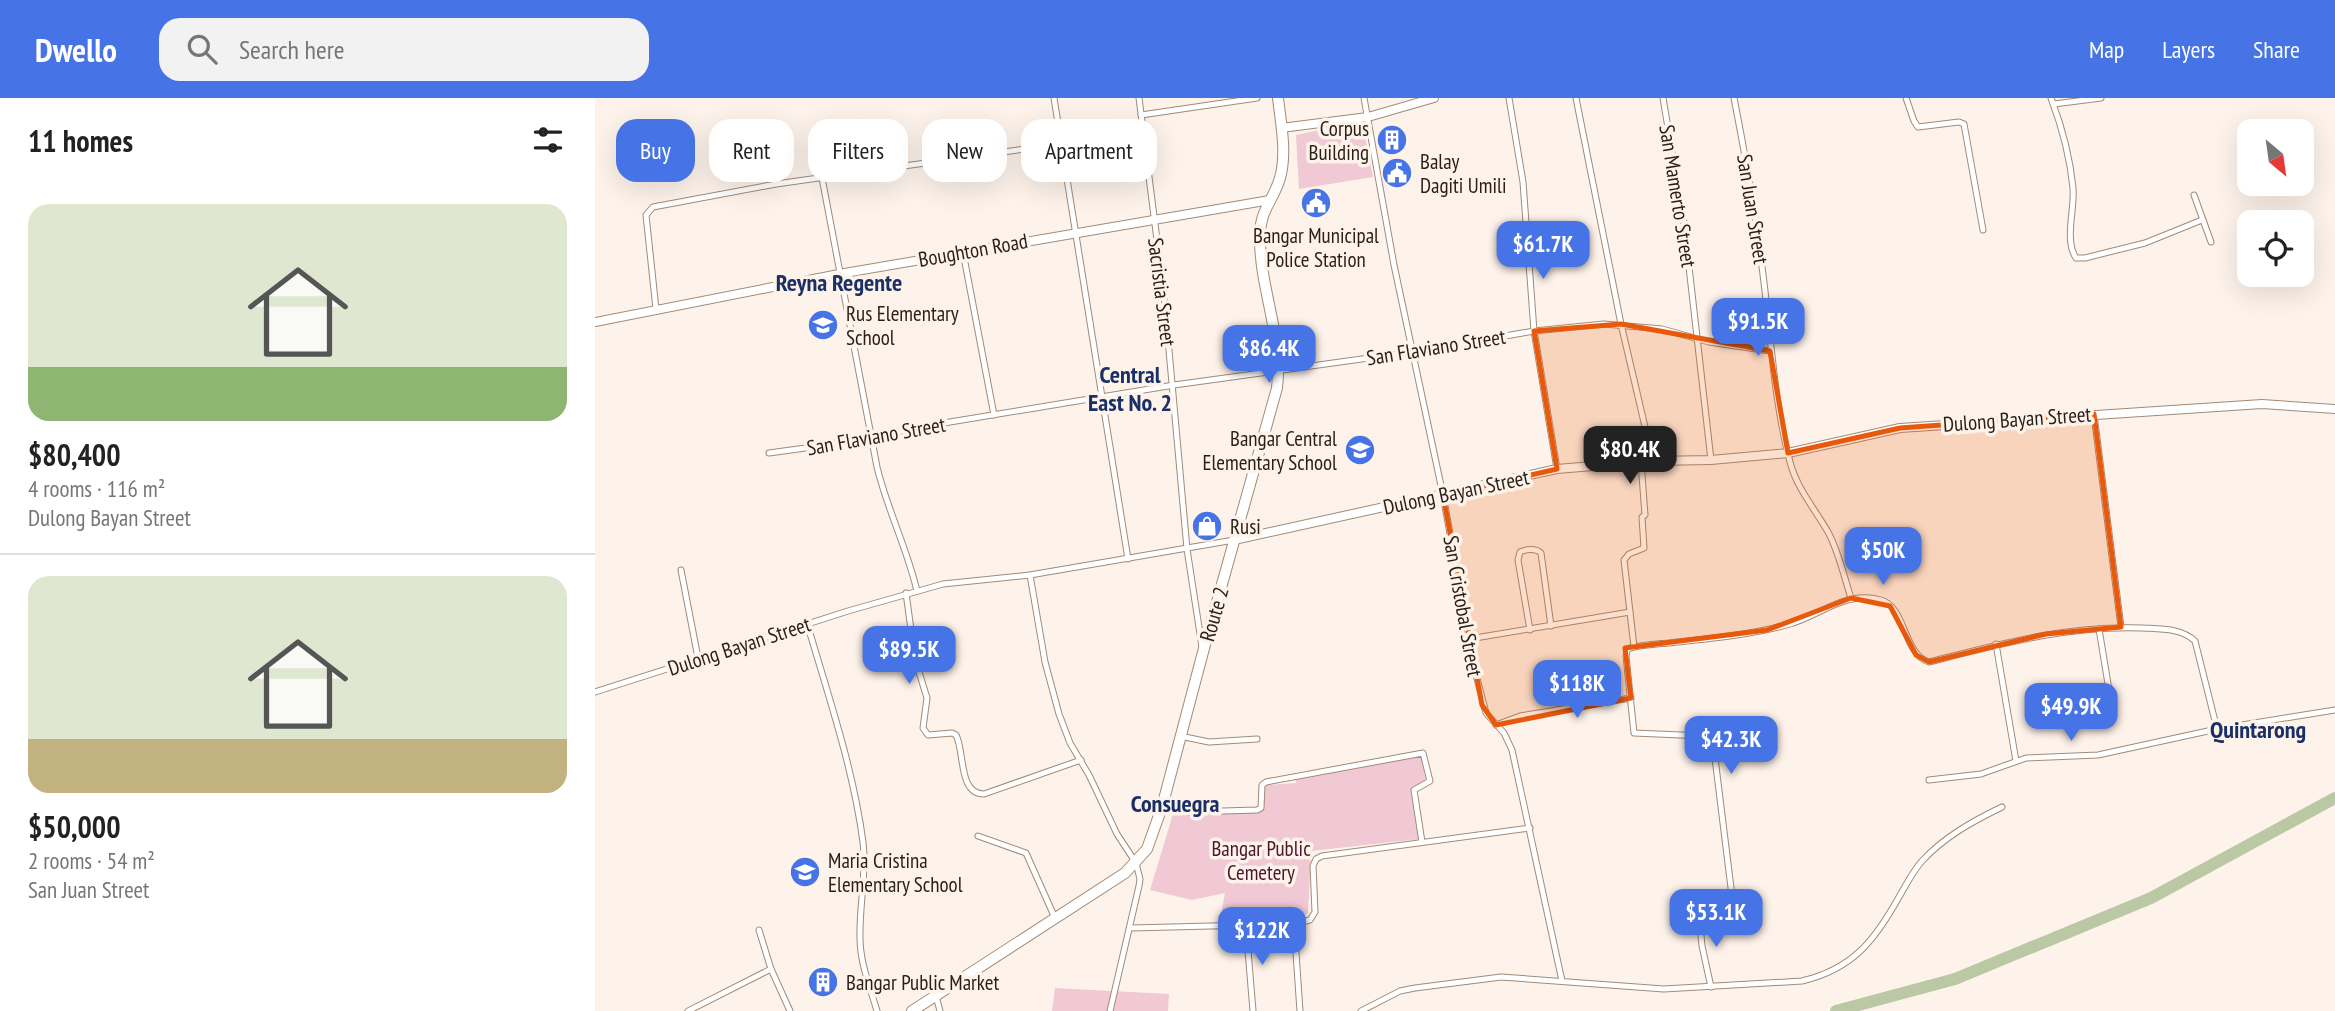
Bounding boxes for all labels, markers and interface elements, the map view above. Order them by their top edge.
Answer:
search box [159,18,649,81]
text: Dwello [35,28,117,71]
icon: search [183,30,221,68]
text: Search here [239,33,345,66]
text: Map [2089,34,2124,65]
text: Layers [2162,34,2215,65]
text: Share [2253,34,2300,65]
place label: Corpus Building [1309,115,1369,166]
chip: Buy [616,119,695,182]
chip: Rent [709,119,794,182]
chip: Filters [808,119,908,182]
chip: New [922,119,1007,182]
chip: Apartment [1021,119,1157,182]
north arrow [2237,119,2313,196]
map controls [2237,119,2314,287]
text: 11 homes [28,121,133,160]
icon: filters [529,121,567,159]
building icon: Corpus Building [1375,123,1409,157]
street label: San Mamerto Street [1653,123,1703,269]
place label: Balay Dagiti Umili [1420,148,1506,199]
street label: San Juan Street [1731,152,1775,266]
public building icon: Balay Dagiti Umili [1380,156,1414,190]
public building icon: Bangar Municipal Police Station [1299,186,1333,220]
button: locate [2237,210,2314,287]
place label: Bangar Municipal Police Station [1253,222,1379,273]
pin: $61.7K [1486,222,1600,281]
street label: Boughton Road [916,227,1030,273]
text: $61.7K [1513,229,1573,258]
street label: Sacristia Street [1142,236,1182,348]
icon: home [235,249,361,375]
district label: Reyna Regente [776,267,902,298]
pin: $91.5K [1701,299,1815,358]
place label: Rus Elementary School [846,300,959,351]
text: $91.5K [1728,306,1788,335]
school or university icon: Rus Elementary School [806,308,840,342]
street label: San Flaviano Street [1365,323,1508,371]
pin: $86.4K [1212,326,1326,385]
text: $86.4K [1239,333,1299,362]
district label: Central East No. 2 [1088,359,1172,418]
street label: Dulong Bayan Street [1942,400,2092,438]
street label: San Flaviano Street [805,410,948,461]
place label: Bangar Central Elementary School [1202,425,1337,476]
pin: $80.4K [1573,426,1687,486]
school or university icon: Bangar Central Elementary School [1343,433,1377,467]
text: $80.4K [1600,434,1660,463]
text: $80,400 [28,435,121,474]
street label: Dulong Bayan Street [1381,463,1532,521]
text: 4 rooms · 116 m² [28,474,165,503]
text: Dulong Bayan Street [28,503,191,532]
shop icon: Rusi [1190,509,1224,543]
place label: Rusi [1230,513,1261,540]
pin: $50K [1842,528,1924,587]
street label: San Cristobal Street [1437,533,1489,679]
text: $50K [1861,535,1905,564]
street label: Route 2 [1193,584,1235,644]
street label: Dulong Bayan Street [664,610,814,682]
icon: home [235,621,361,747]
pin: $89.5K [852,626,966,686]
text: $89.5K [879,634,939,663]
pin: $118K [1528,660,1626,720]
text: $118K [1549,668,1605,697]
pin: $49.9K [2014,684,2128,743]
text: $49.9K [2041,691,2101,720]
district label: Quintarong [2210,714,2306,745]
pin: $42.3K [1674,716,1788,776]
text: $42.3K [1701,724,1761,753]
district label: Consuegra [1131,788,1219,819]
text: $50,000 [28,807,121,846]
park label: Bangar Public Cemetery [1211,835,1311,886]
text: 2 rooms · 54 m² [28,846,155,875]
place label: Maria Cristina Elementary School [828,847,963,898]
school or university icon: Maria Cristina Elementary School [788,855,822,889]
text: San Juan Street [28,875,149,904]
pin: $53.1K [1659,890,1773,949]
text: $53.1K [1686,897,1746,926]
pin: $122K [1213,908,1311,967]
text: $122K [1234,915,1290,944]
building icon: Bangar Public Market [806,965,840,999]
place label: Bangar Public Market [846,969,999,996]

